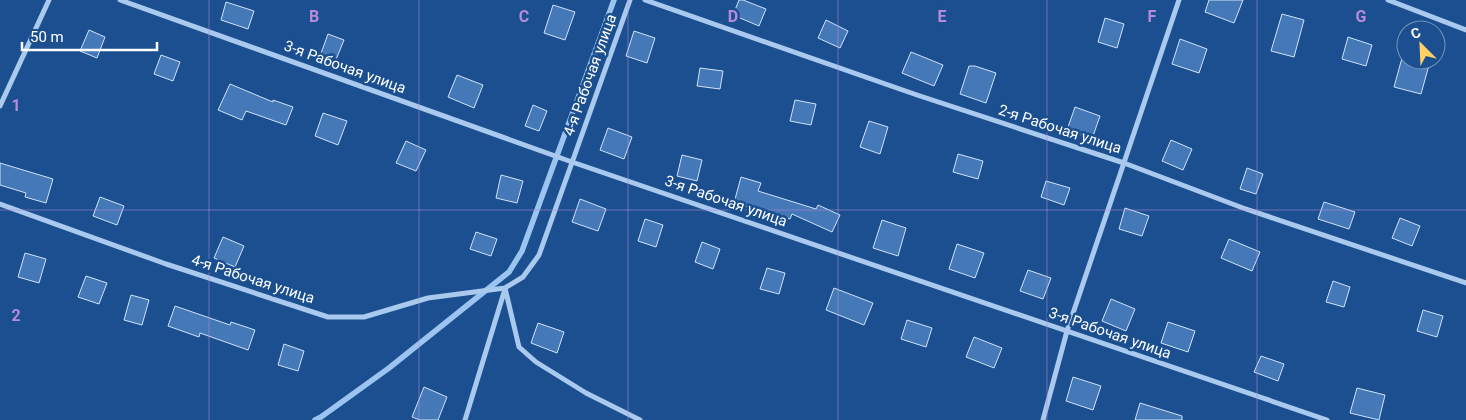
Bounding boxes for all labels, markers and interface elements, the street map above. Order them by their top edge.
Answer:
text: B [309,7,319,26]
text: C [519,7,529,26]
text: D [728,7,738,26]
text: E [938,7,947,26]
text: F [1148,7,1157,26]
text: G [1356,7,1367,26]
street label: 4-я Рабочая улица [560,12,620,138]
scale bar [22,20,158,52]
north arrow [1396,20,1446,70]
text: С [1408,24,1423,42]
text: 50 m [30,28,64,46]
street label: 3-я Рабочая улица [282,37,408,97]
text: 1 [11,96,21,115]
street label: 2-я Рабочая улица [996,101,1124,157]
street label: 3-я Рабочая улица [662,172,790,230]
street label: 4-я Рабочая улица [189,251,317,307]
street label: 3-я Рабочая улица [1046,304,1174,362]
text: 2 [11,306,21,325]

